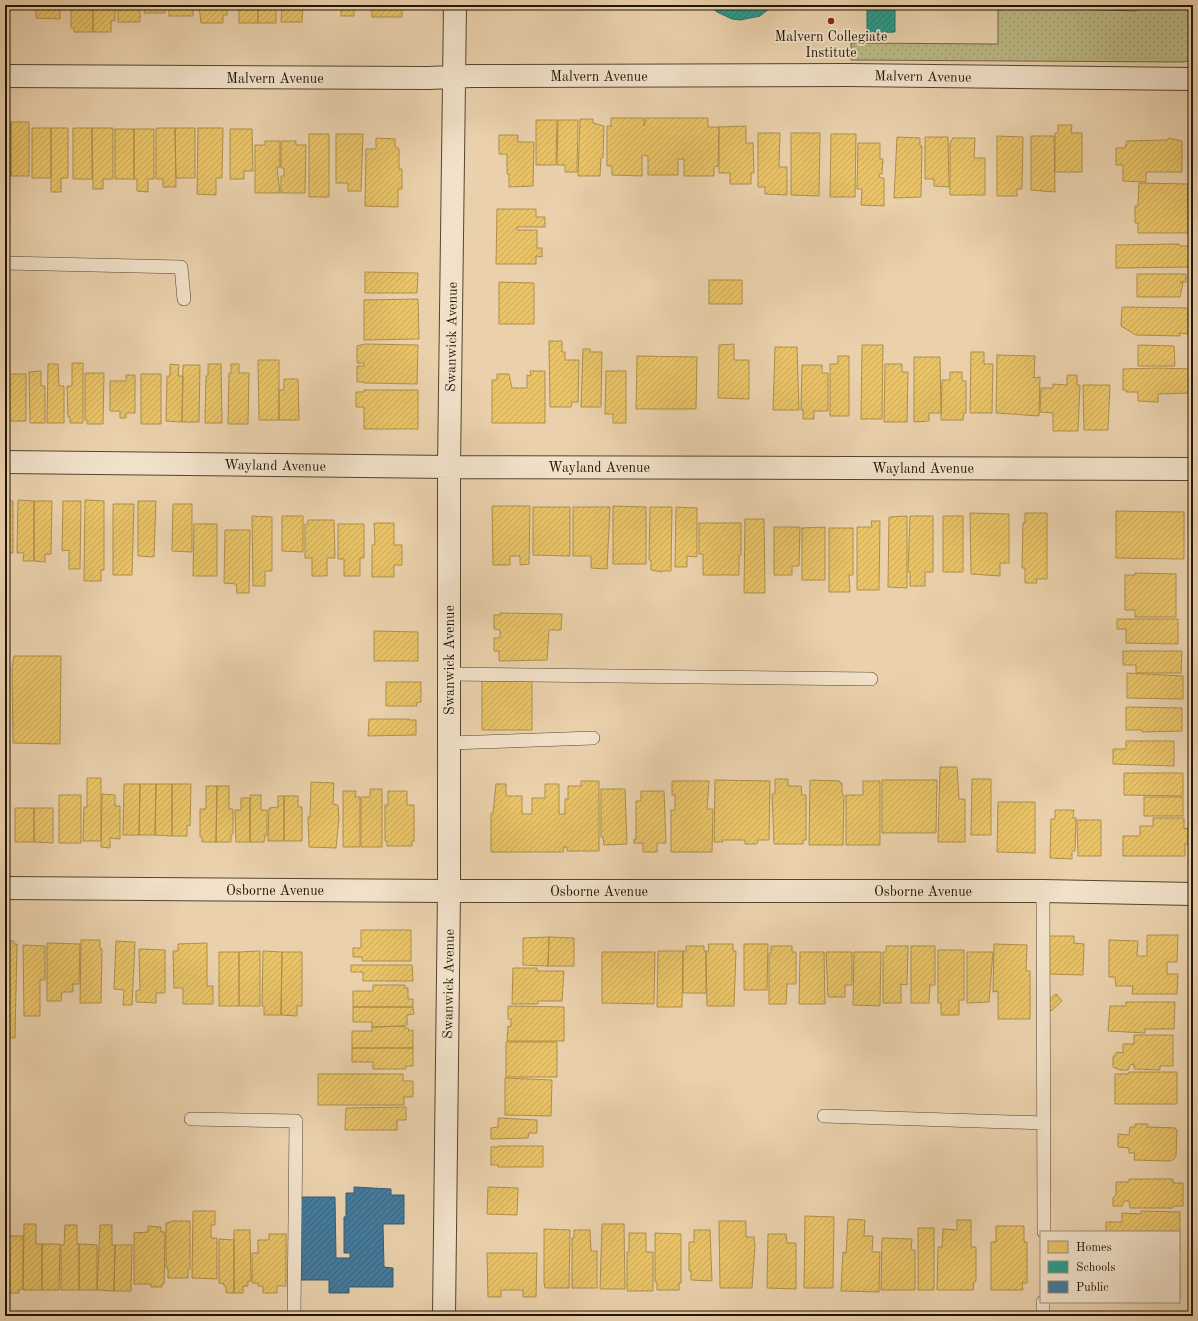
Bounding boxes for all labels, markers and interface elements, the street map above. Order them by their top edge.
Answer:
marker: Malvern Collegiate Institute [826,16,836,26]
place label: Malvern Collegiate Institute [775,30,887,60]
street label: Malvern Avenue [874,69,972,85]
street label: Malvern Avenue [550,70,648,84]
street label: Malvern Avenue [226,72,324,86]
street label: Swanwick Avenue [444,282,460,392]
street label: Wayland Avenue [224,458,326,474]
street label: Wayland Avenue [548,461,650,475]
street label: Wayland Avenue [872,462,974,476]
street label: Swanwick Avenue [443,605,457,715]
street label: Osborne Avenue [226,884,324,898]
street label: Osborne Avenue [550,885,648,899]
street label: Osborne Avenue [874,885,972,899]
street label: Swanwick Avenue [441,929,457,1039]
legend [1040,1231,1180,1303]
text: Homes [1076,1242,1112,1254]
text: Schools [1076,1262,1116,1274]
text: Public [1076,1282,1108,1294]

